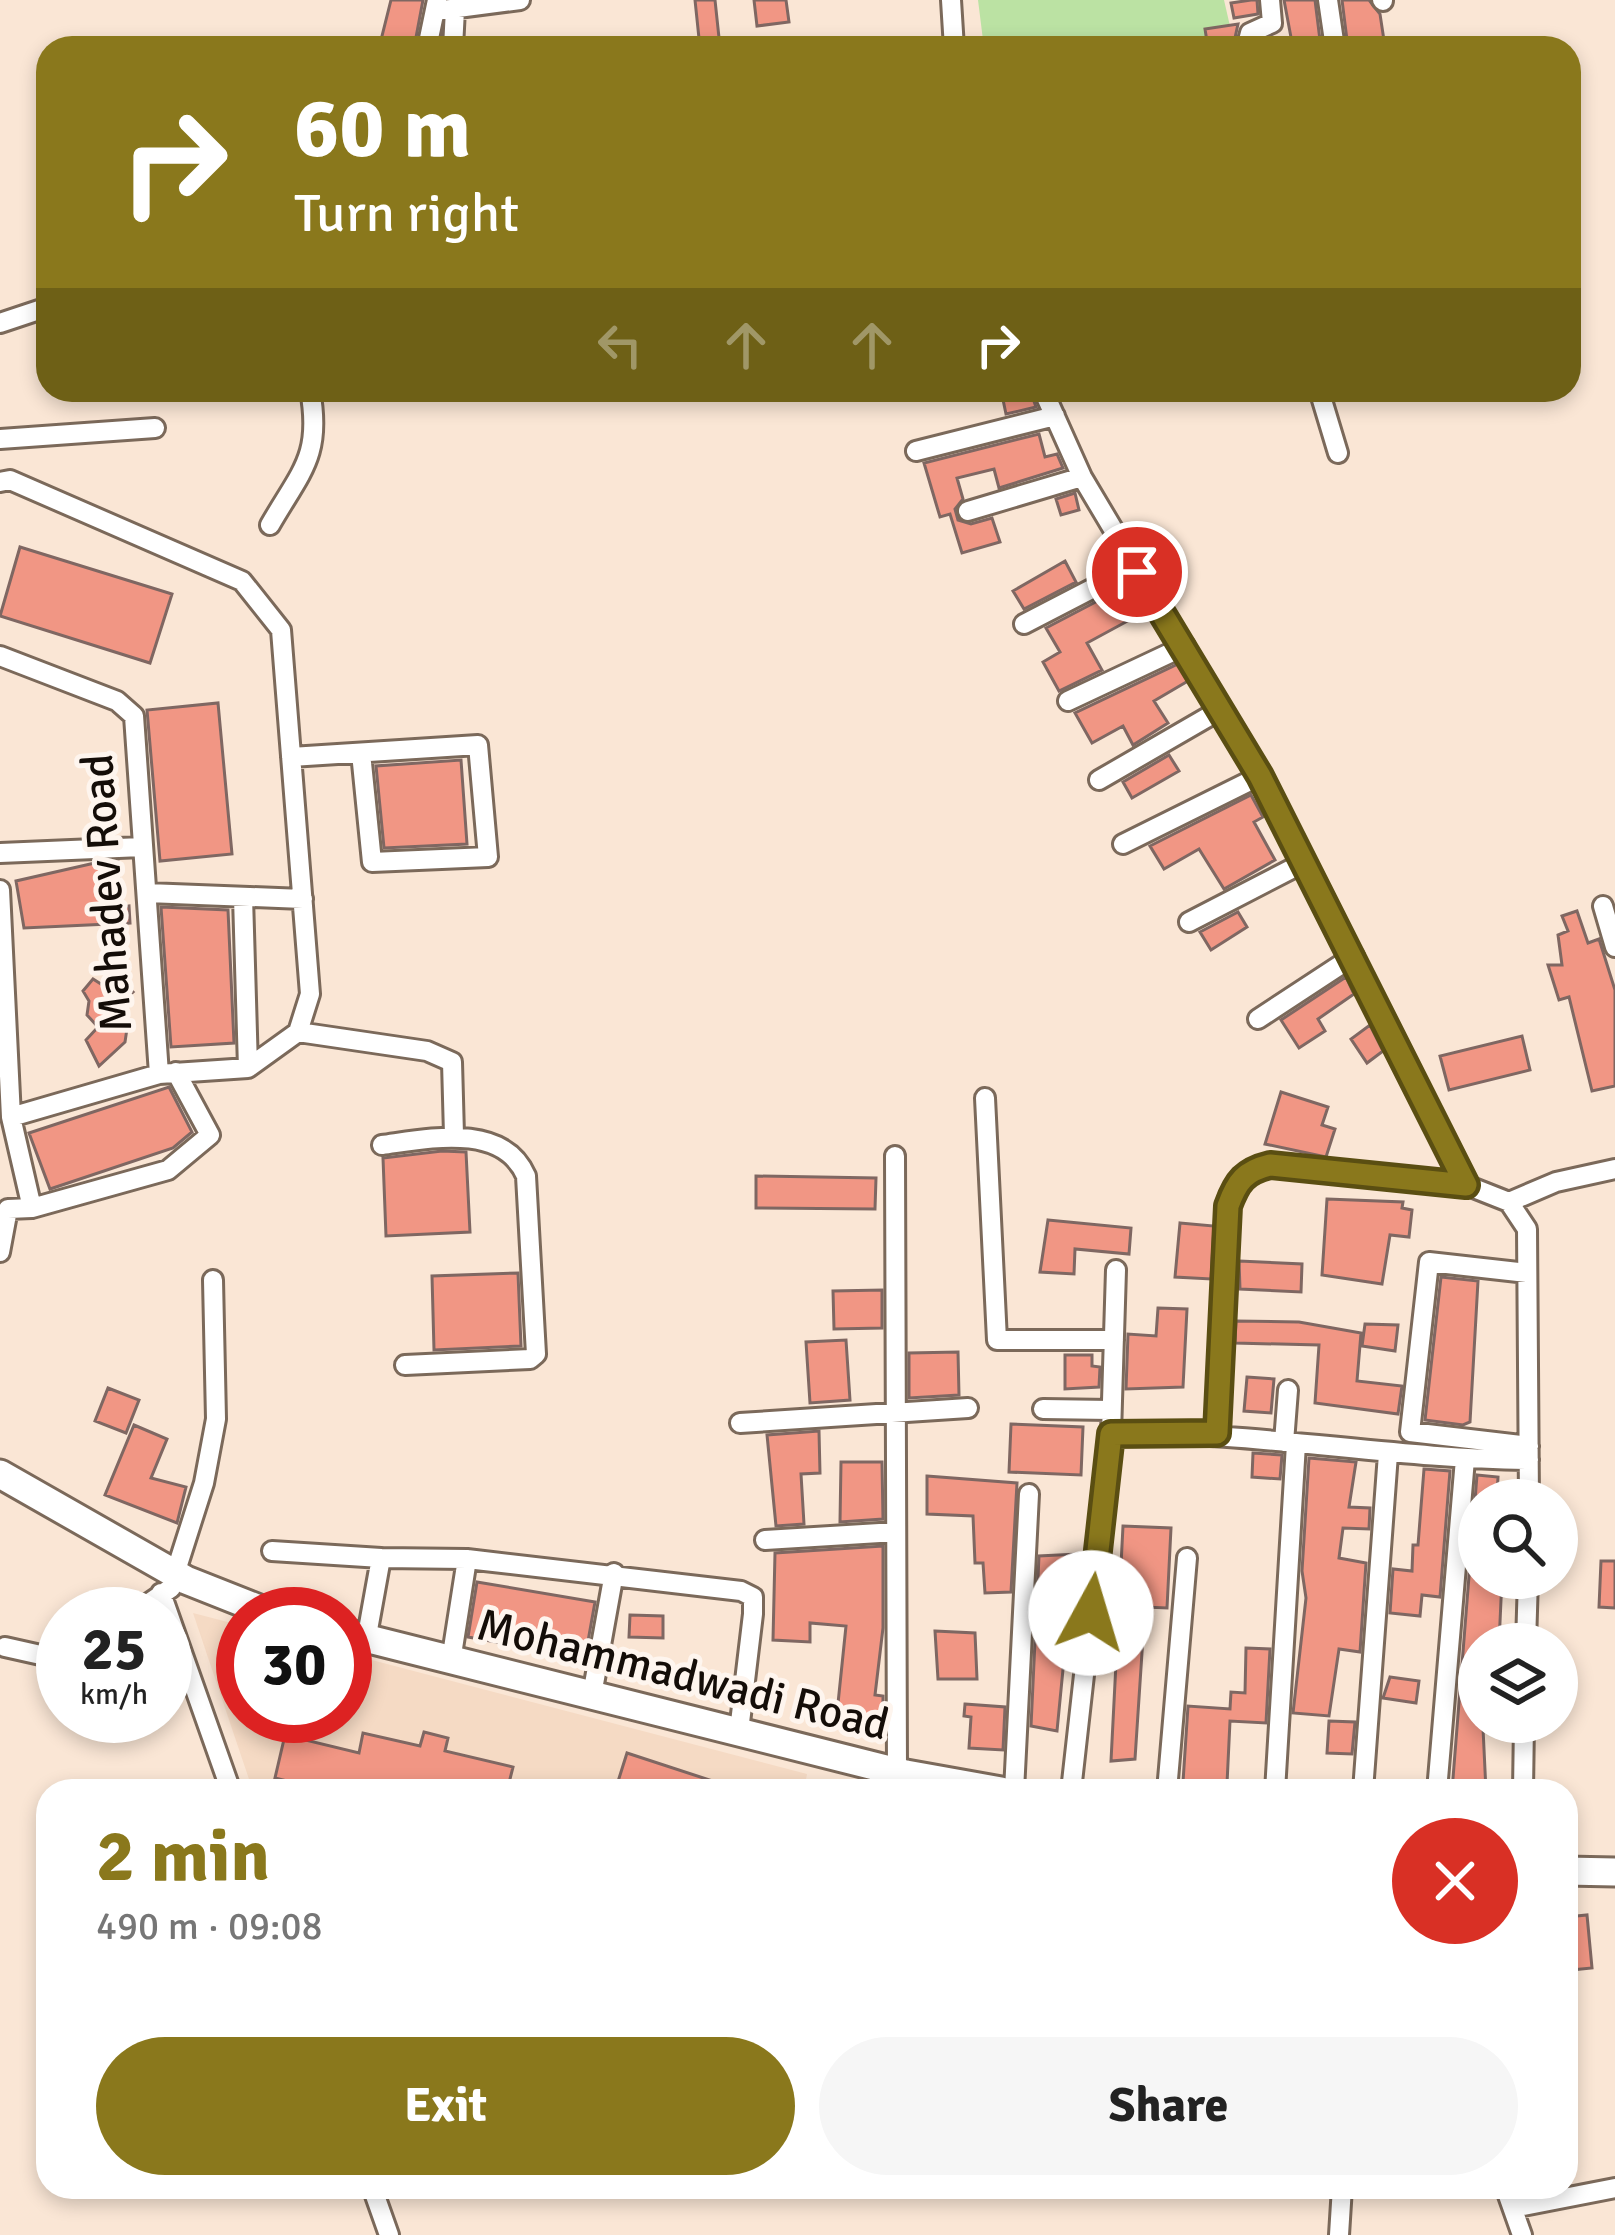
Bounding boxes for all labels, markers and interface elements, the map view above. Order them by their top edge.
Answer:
text: 60 m [294,77,471,181]
icon: right [96,84,252,240]
text: Turn right [294,180,519,247]
icon: left [587,312,653,378]
icon: ahead [713,312,779,378]
icon: ahead [839,312,905,378]
icon: right [965,312,1031,378]
pin [1086,521,1188,623]
icon: arrive [1104,539,1170,605]
street label: Mahadev Road [70,752,144,1034]
map controls [1458,1479,1578,1743]
button: search [1458,1479,1578,1599]
position arrow [1028,1550,1154,1676]
speed limit sign: 30 [216,1587,372,1743]
street label: Mohammadwadi Road [472,1597,894,1753]
text: 25 [82,1613,146,1687]
button: layers [1458,1623,1578,1743]
text: km/h [80,1676,148,1713]
text: 2 min [96,1812,270,1901]
button: close [1392,1818,1518,1944]
text: 490 m · 09:08 [96,1902,323,1950]
button: Exit [96,2037,795,2175]
button: Share [819,2037,1518,2175]

